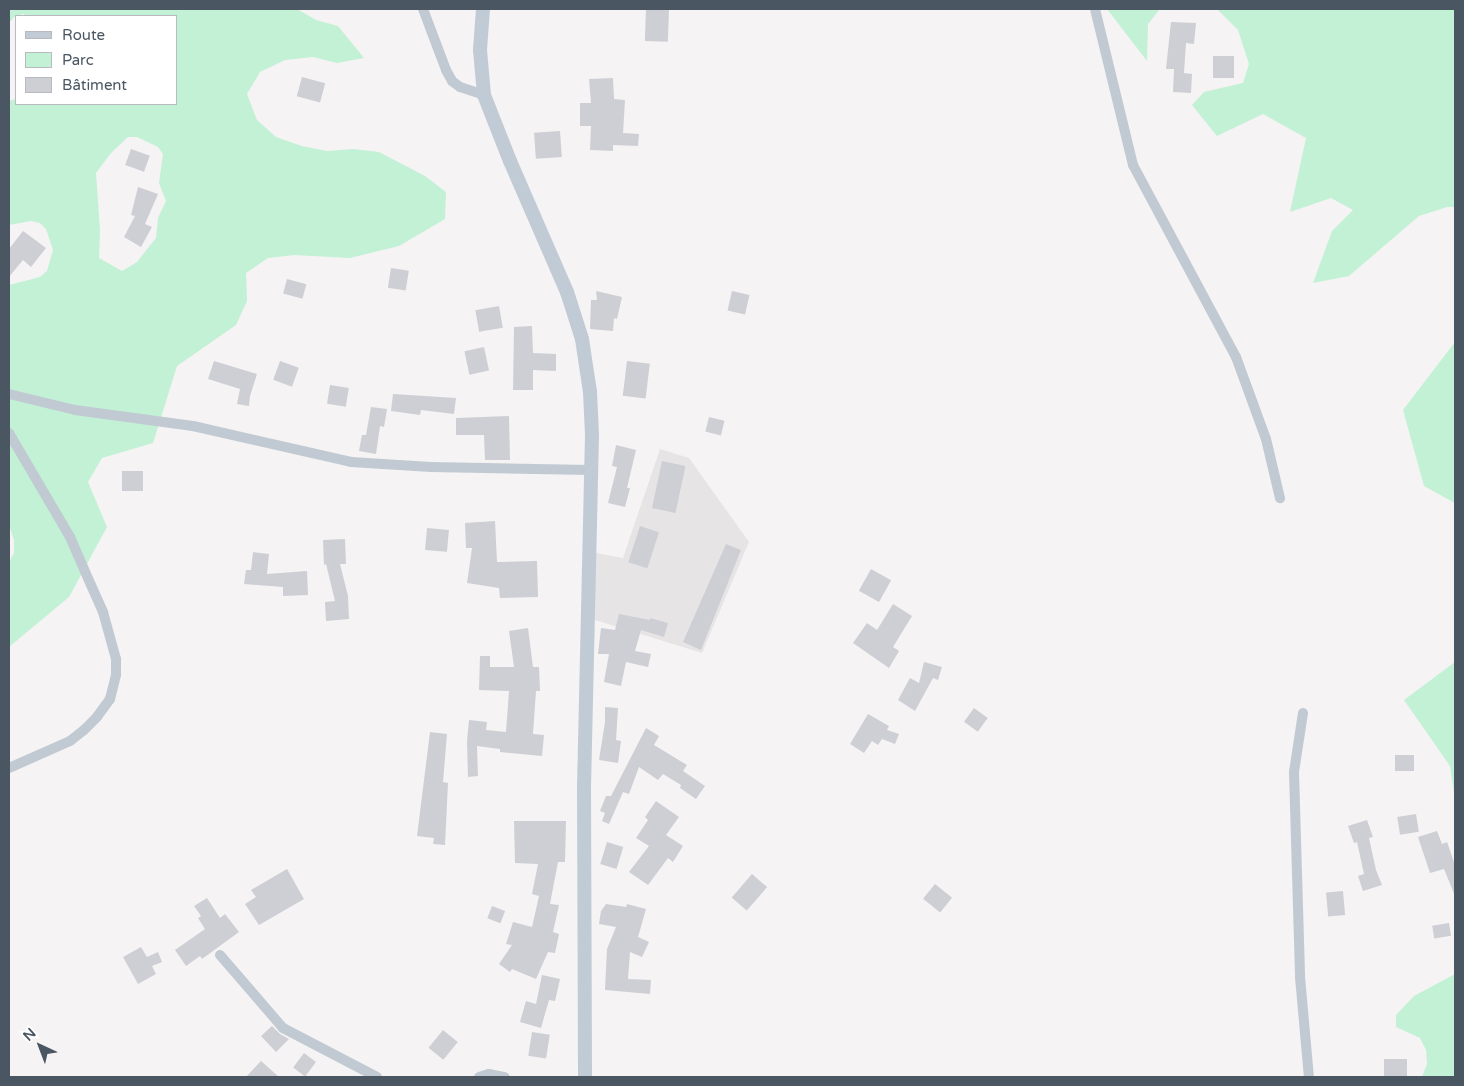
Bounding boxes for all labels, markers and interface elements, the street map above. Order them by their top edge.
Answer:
legend [15,15,178,105]
text: Route [62,26,105,44]
text: Parc [62,51,94,69]
text: Bâtiment [62,76,127,94]
north arrow [15,1021,65,1071]
text: N [20,1025,39,1045]

